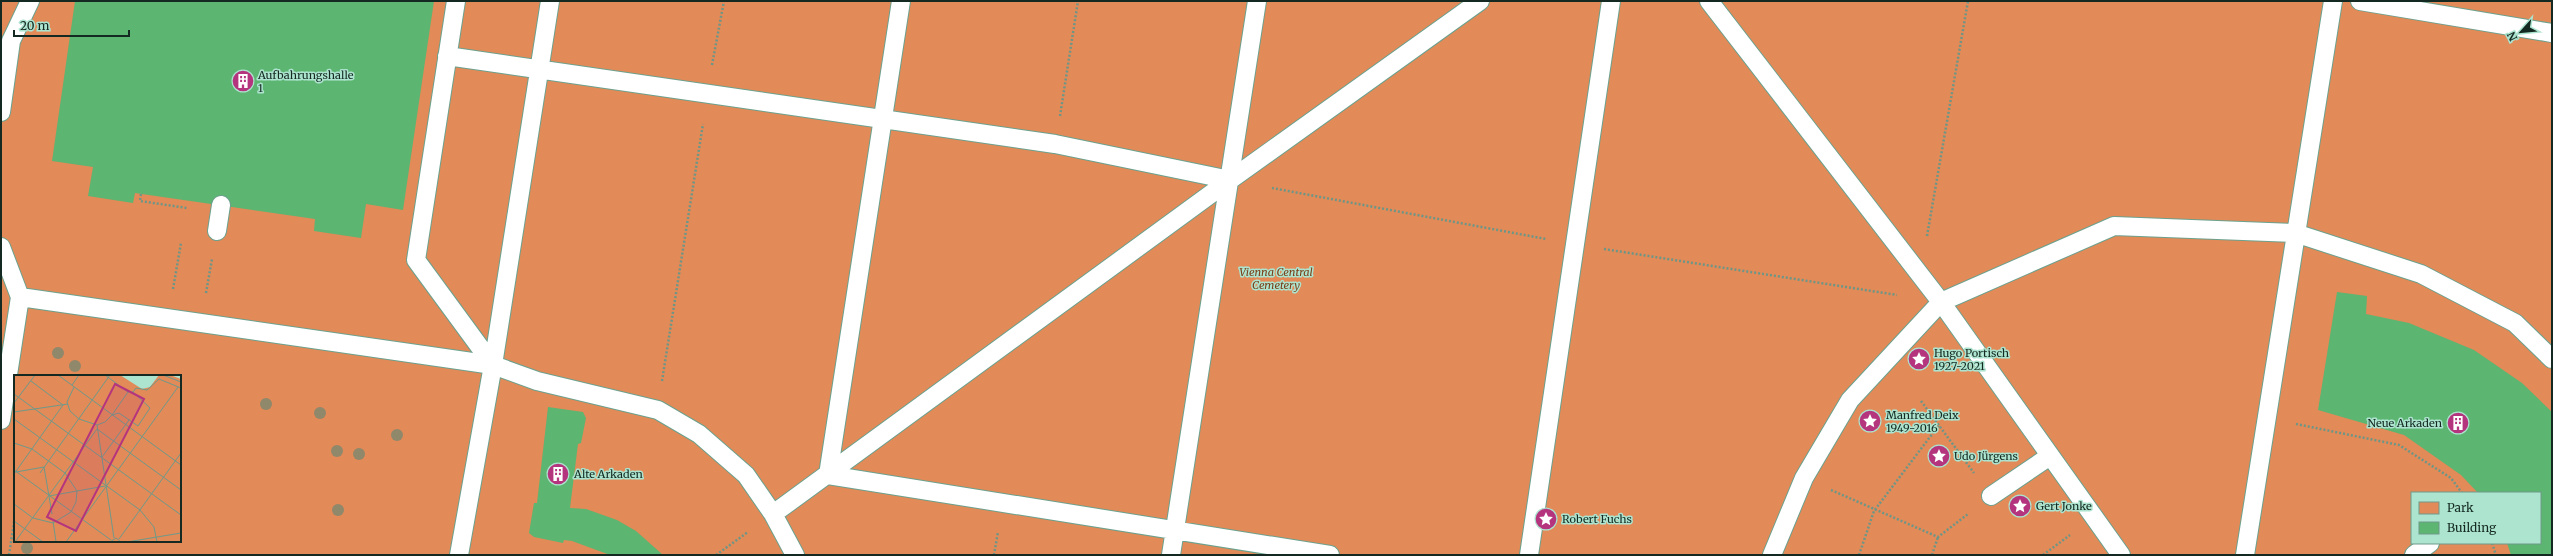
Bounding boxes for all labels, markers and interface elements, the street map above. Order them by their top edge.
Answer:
scale bar [14,12,129,38]
north arrow [2501,12,2541,52]
text: 20 m [20,18,49,33]
text: N [2504,29,2520,44]
building icon: Aufbahrungshalle 1 [230,68,256,94]
place label: Aufbahrungshalle 1 [257,68,354,95]
park label: Vienna Central Cemetery [1239,265,1313,292]
place icon: Hugo Portisch 1927-2021 [1906,346,1932,372]
place label: Hugo Portisch 1927-2021 [1934,346,2010,373]
inset map [14,375,181,542]
place icon: Manfred Deix 1949-2016 [1857,408,1883,434]
place label: Manfred Deix 1949-2016 [1886,408,1959,435]
building icon: Neue Arkaden [2445,410,2471,436]
place label: Neue Arkaden [2367,416,2443,430]
place icon: Udo Jürgens [1926,443,1952,469]
place label: Udo Jürgens [1954,449,2018,463]
building icon: Alte Arkaden [545,461,571,487]
place label: Alte Arkaden [573,467,643,481]
legend [2411,492,2541,544]
place icon: Gert Jonke [2007,493,2033,519]
place label: Gert Jonke [2036,499,2092,513]
text: Park [2447,500,2474,515]
place icon: Robert Fuchs [1533,506,1559,532]
place label: Robert Fuchs [1562,512,1632,526]
text: Building [2447,520,2497,535]

